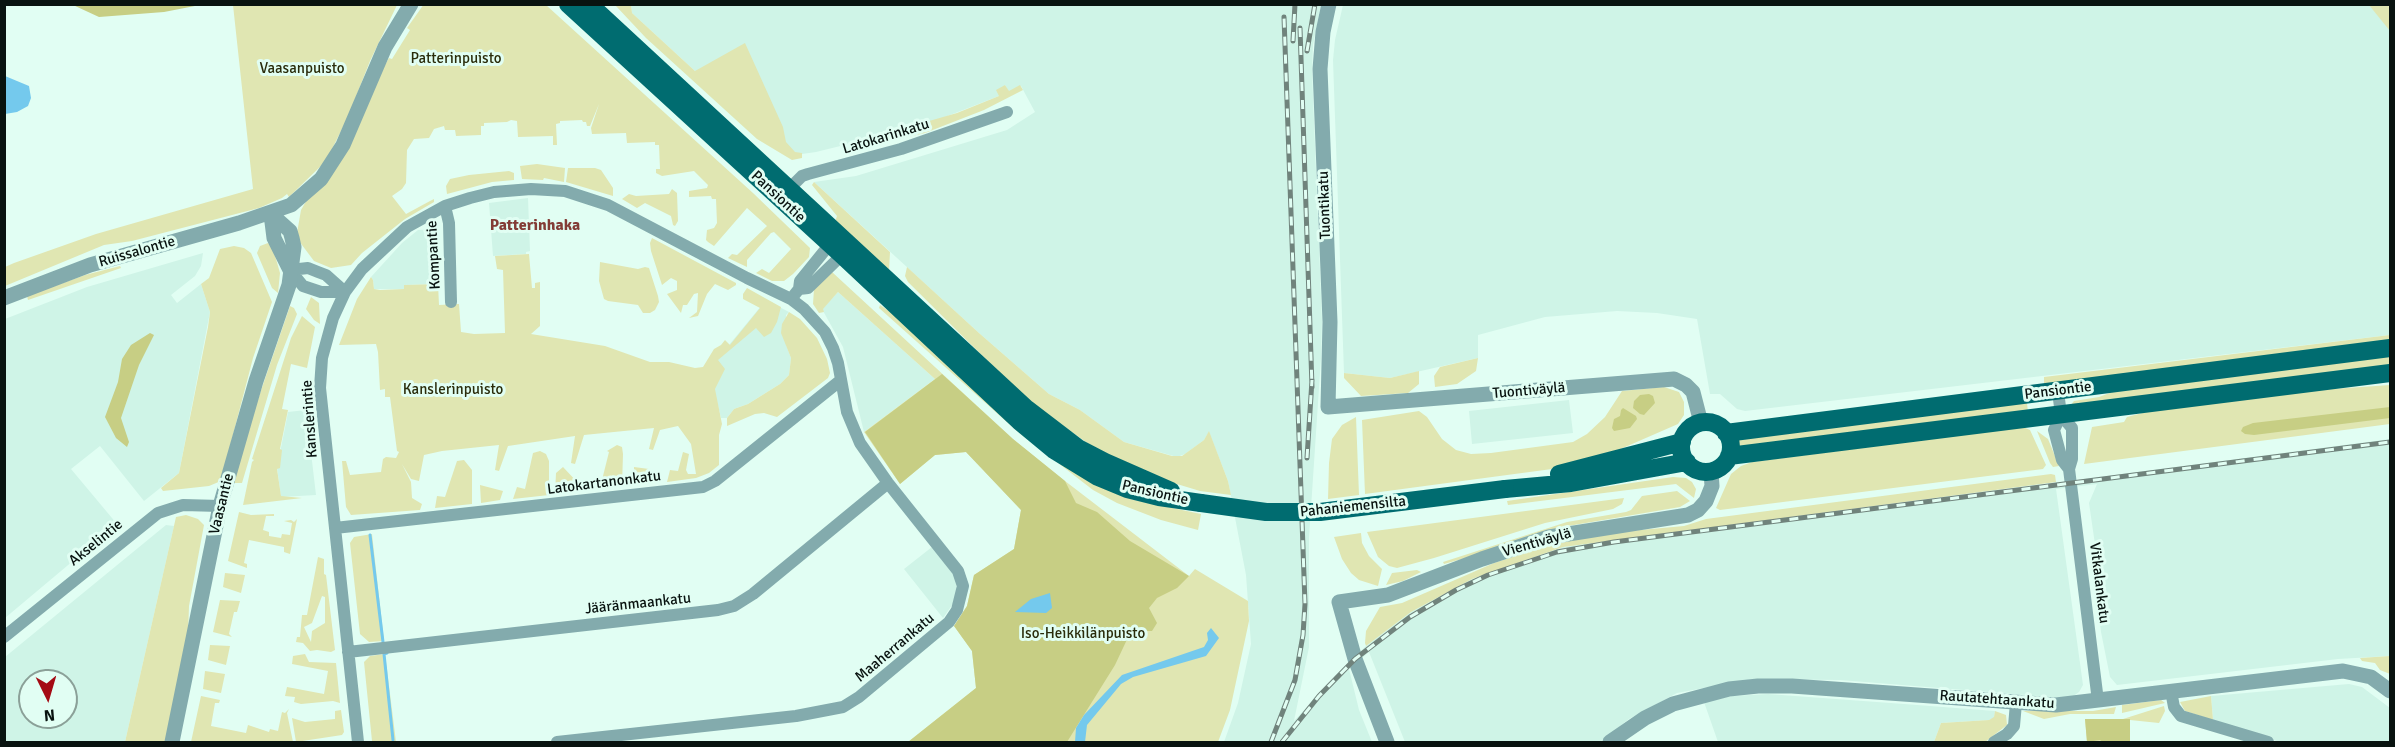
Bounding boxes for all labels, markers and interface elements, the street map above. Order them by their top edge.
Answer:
park label: Patterinpuisto [410,50,502,68]
park label: Vaasanpuisto [259,60,345,78]
street label: Latokarinkatu [841,115,931,159]
street label: Pansiontie [747,167,809,227]
street label: Tuontikatu [1315,171,1335,239]
district label: Patterinhaka [490,216,580,236]
street label: Kompantie [423,220,445,290]
street label: Ruissalontie [97,232,177,272]
street label: Pansiontie [2023,378,2093,404]
street label: Kanslerintie [298,379,322,459]
street label: Tuontiväylä [1492,379,1566,403]
park label: Kanslerinpuisto [403,381,503,399]
street label: Latokartanonkatu [546,467,662,499]
street label: Vaasantie [206,471,238,537]
street label: Pansiontie [1120,477,1190,509]
street label: Pahaniemensilta [1299,492,1407,522]
street label: Akselintie [65,516,127,570]
street label: Vientiväylä [1500,525,1574,561]
street label: Vitkalankatu [2085,541,2113,625]
street label: Jääränmaankatu [584,589,692,619]
street label: Maaherrankatu [852,610,938,686]
park label: Iso-Heikkilänpuisto [1021,625,1145,643]
north arrow [18,669,78,729]
street label: Rautatehtaankatu [1939,687,2055,713]
text: N [43,704,56,725]

